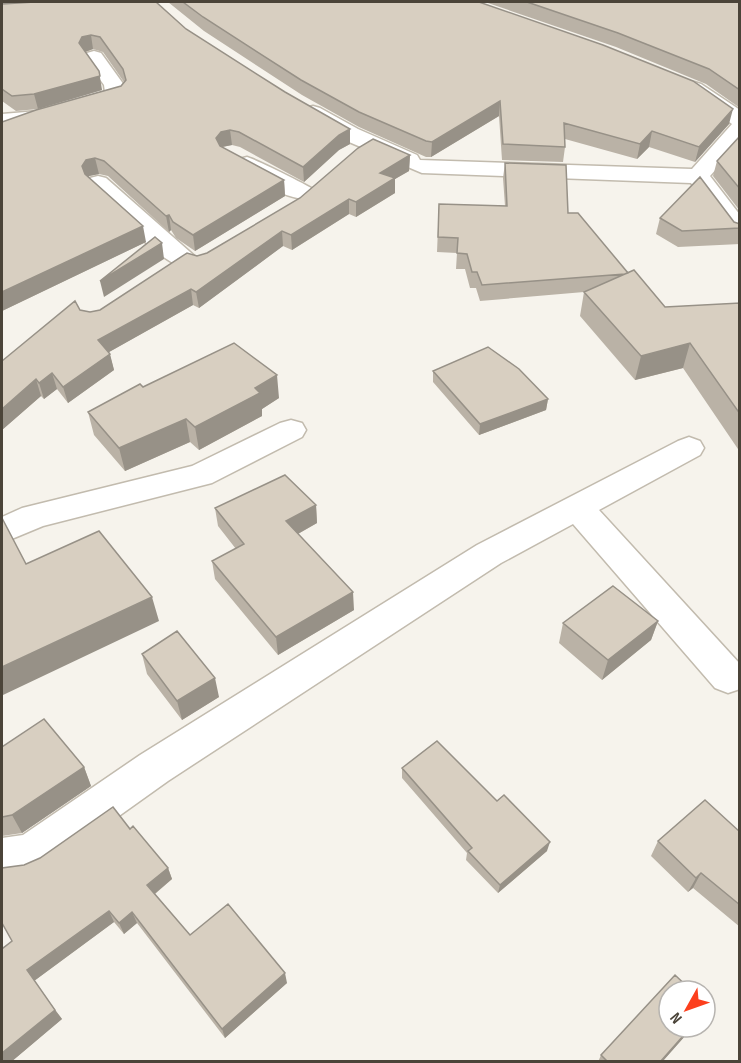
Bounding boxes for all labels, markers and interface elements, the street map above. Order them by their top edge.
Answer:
north arrow [657,979,717,1039]
text: N [667,1008,687,1027]

